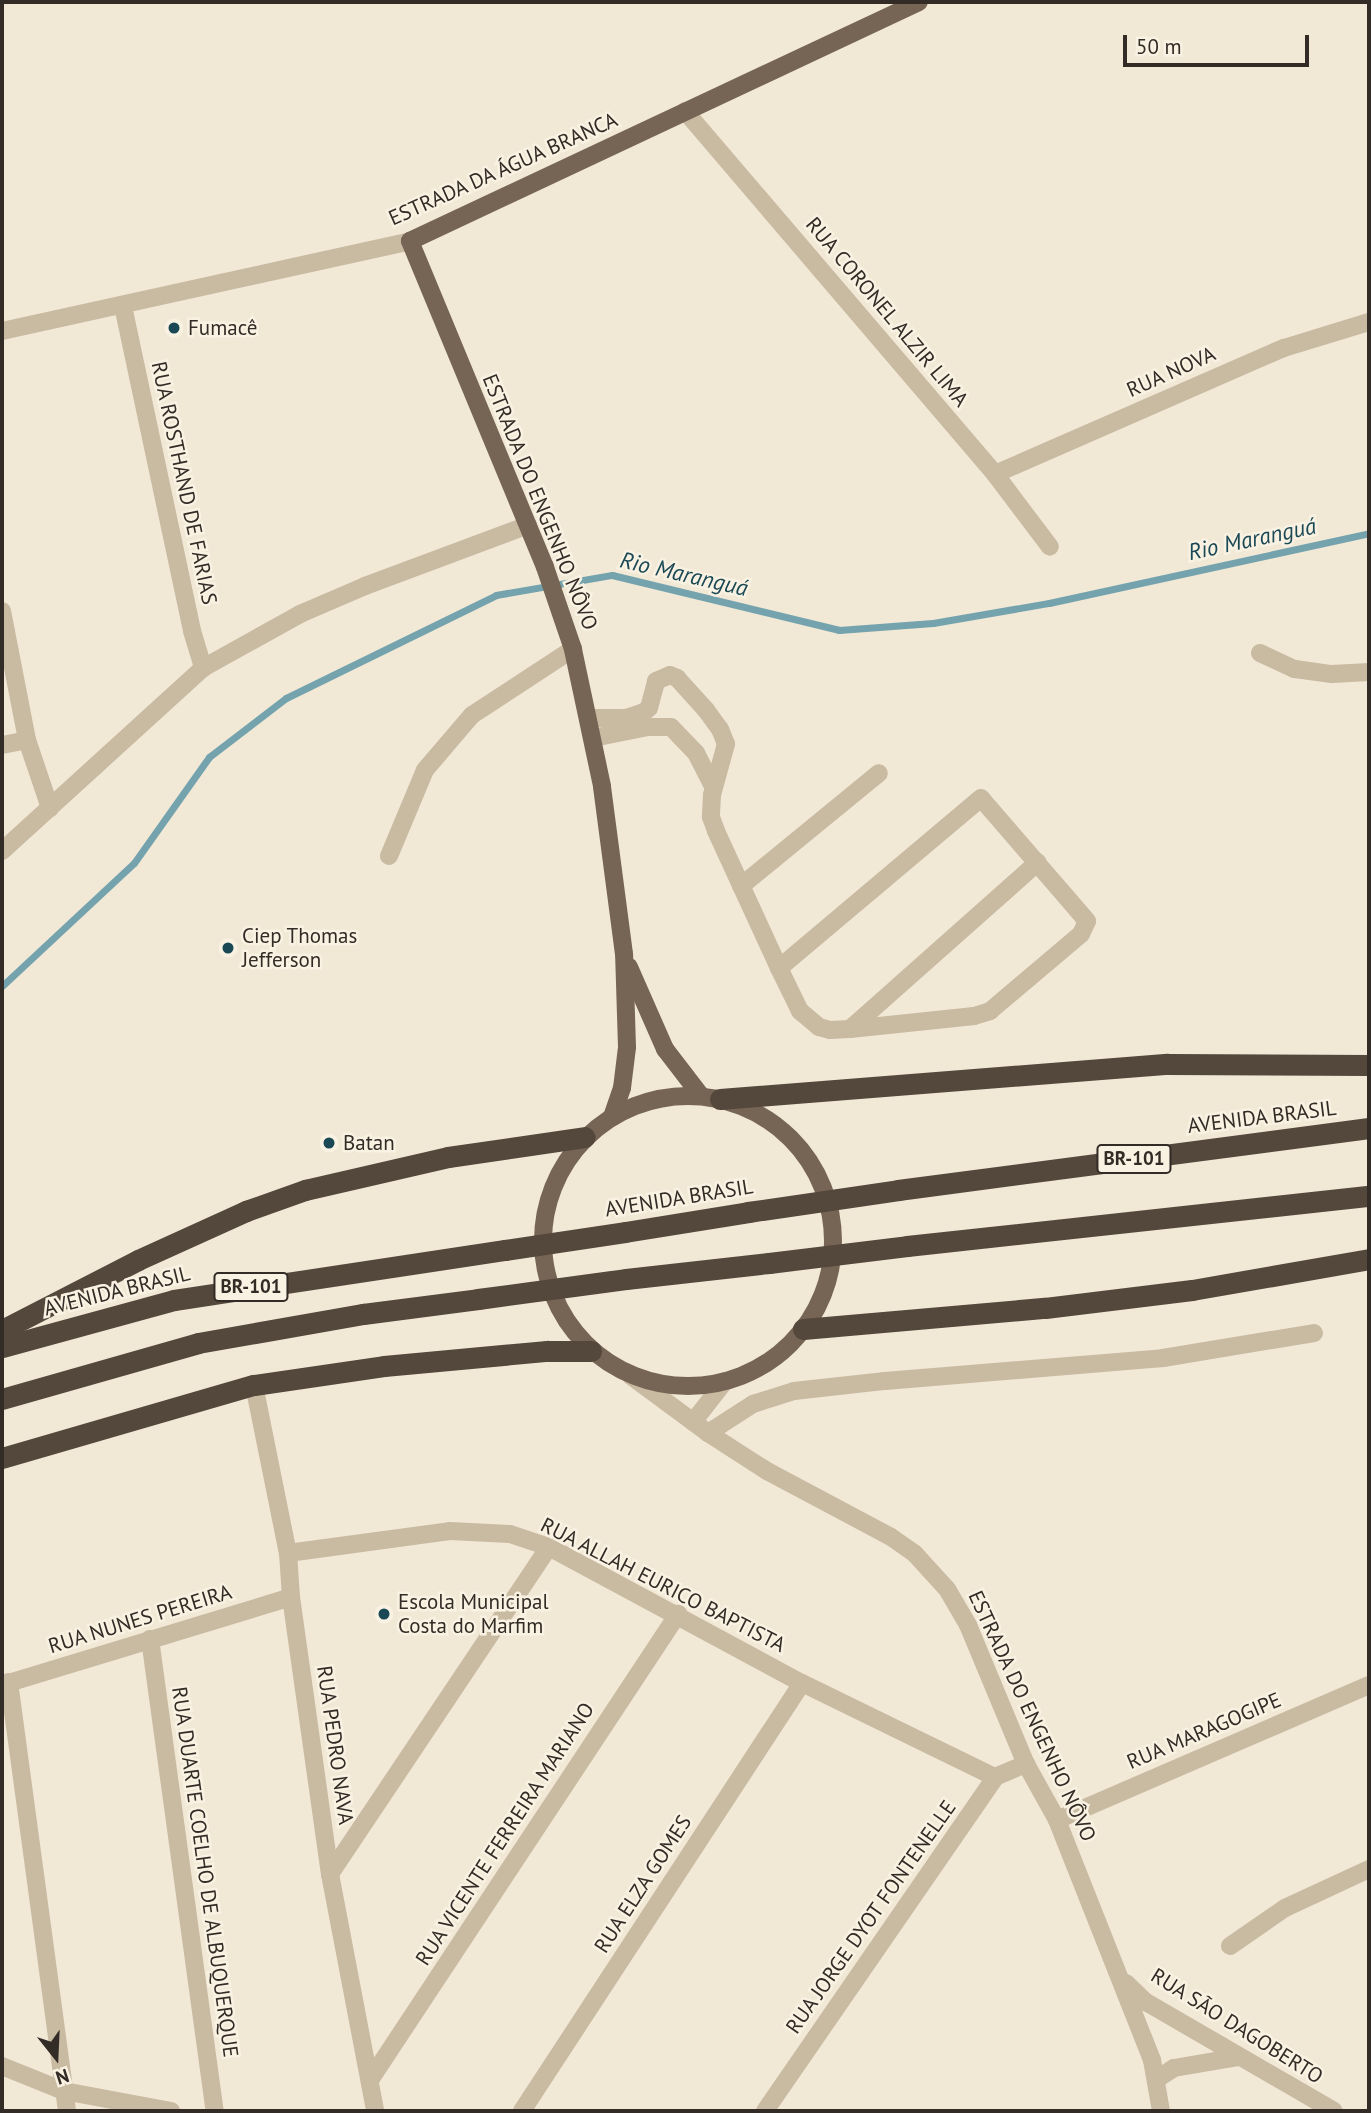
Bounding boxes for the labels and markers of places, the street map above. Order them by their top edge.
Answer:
place label: Fumacê [188,315,257,341]
marker: Fumacê [166,320,182,336]
place label: Ciep Thomas Jefferson [242,923,358,973]
marker: Ciep Thomas Jefferson [220,940,236,956]
place label: Batan [343,1130,395,1156]
marker: Batan [321,1135,337,1151]
place label: Escola Municipal Costa do Marfim [398,1589,549,1639]
marker: Escola Municipal Costa do Marfim [376,1606,392,1622]

